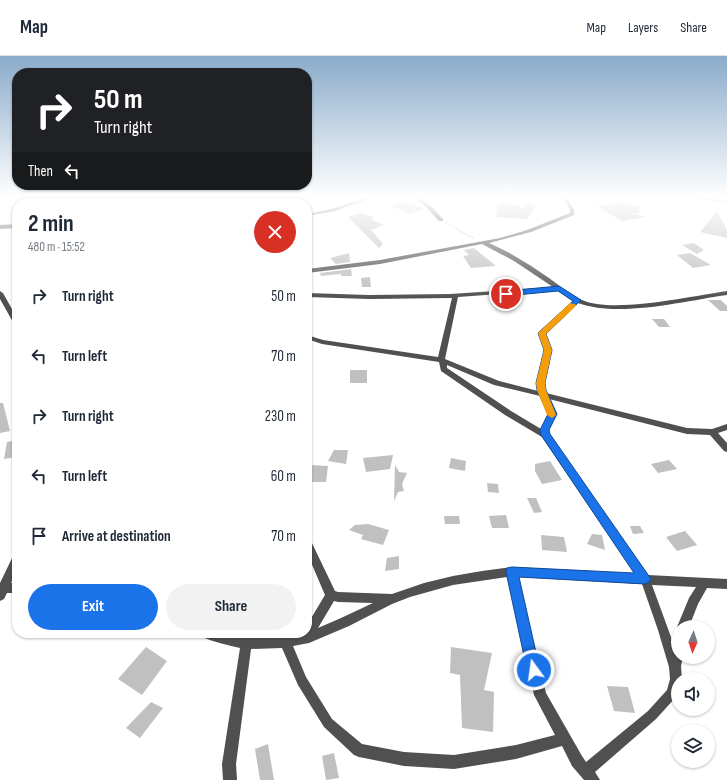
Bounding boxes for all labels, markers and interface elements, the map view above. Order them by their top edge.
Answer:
text: Map [20,16,48,39]
text: Map [586,19,606,36]
text: Layers [628,19,658,36]
text: Share [680,19,707,36]
text: 50 m [94,83,143,116]
icon: right [28,84,80,136]
text: Turn right [94,117,152,138]
icon: left [61,160,83,182]
text: Then [28,162,53,181]
text: 2 min [28,209,74,238]
button: close [254,211,296,253]
text: 480 m · 15:52 [28,239,85,255]
pin [489,277,523,311]
icon: arrive [495,283,517,305]
icon: right [28,285,50,307]
text: Turn right [62,287,114,306]
text: 50 m [271,287,296,306]
icon: left [28,345,50,367]
text: Turn left [62,347,107,366]
text: 70 m [271,347,296,366]
icon: right [28,405,50,427]
text: Turn right [62,407,114,426]
text: 230 m [265,407,296,426]
icon: left [28,465,50,487]
text: Turn left [62,467,107,486]
text: 60 m [271,467,296,486]
icon: arrive [28,525,50,547]
text: Arrive at destination [62,527,171,546]
text: 70 m [271,527,296,546]
button: Exit [28,584,158,630]
button: Share [166,584,296,630]
north arrow [671,620,715,664]
map controls [671,620,715,768]
position arrow [513,649,555,691]
button: sound [671,672,715,716]
button: layers [671,724,715,768]

